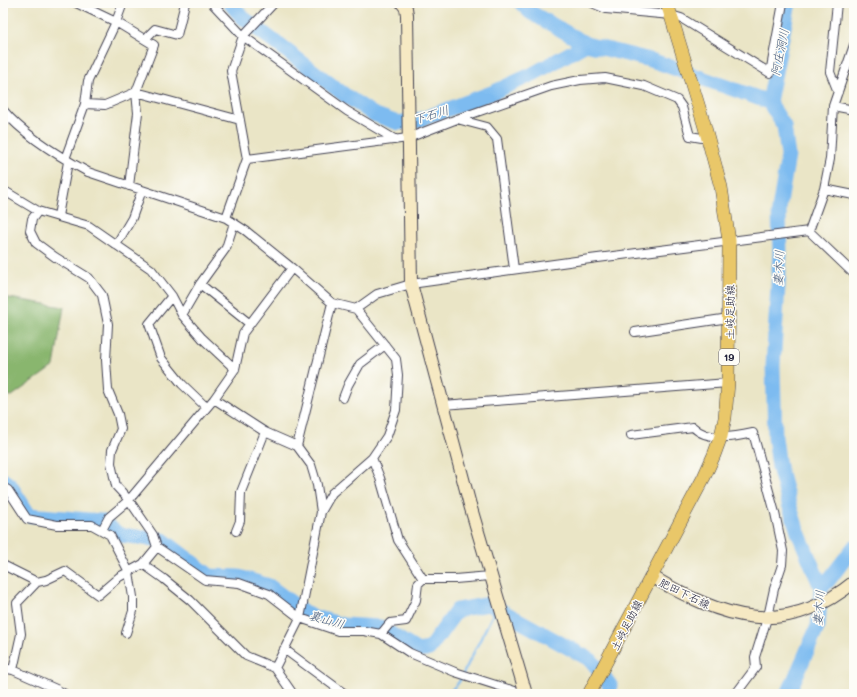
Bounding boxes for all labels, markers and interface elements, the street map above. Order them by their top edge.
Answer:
water label: 阿庄洞川 [767,27,791,77]
water label: 下石川 [411,101,451,127]
water label: 妻木川 [769,250,787,286]
street label: 土岐足助線 [722,285,737,340]
road number: 19 [719,349,739,365]
street label: 肥田下石線 [657,574,713,612]
water label: 妻木川 [808,589,828,627]
street label: 土岐足助線 [607,597,645,653]
water label: 裏山川 [307,606,347,632]

